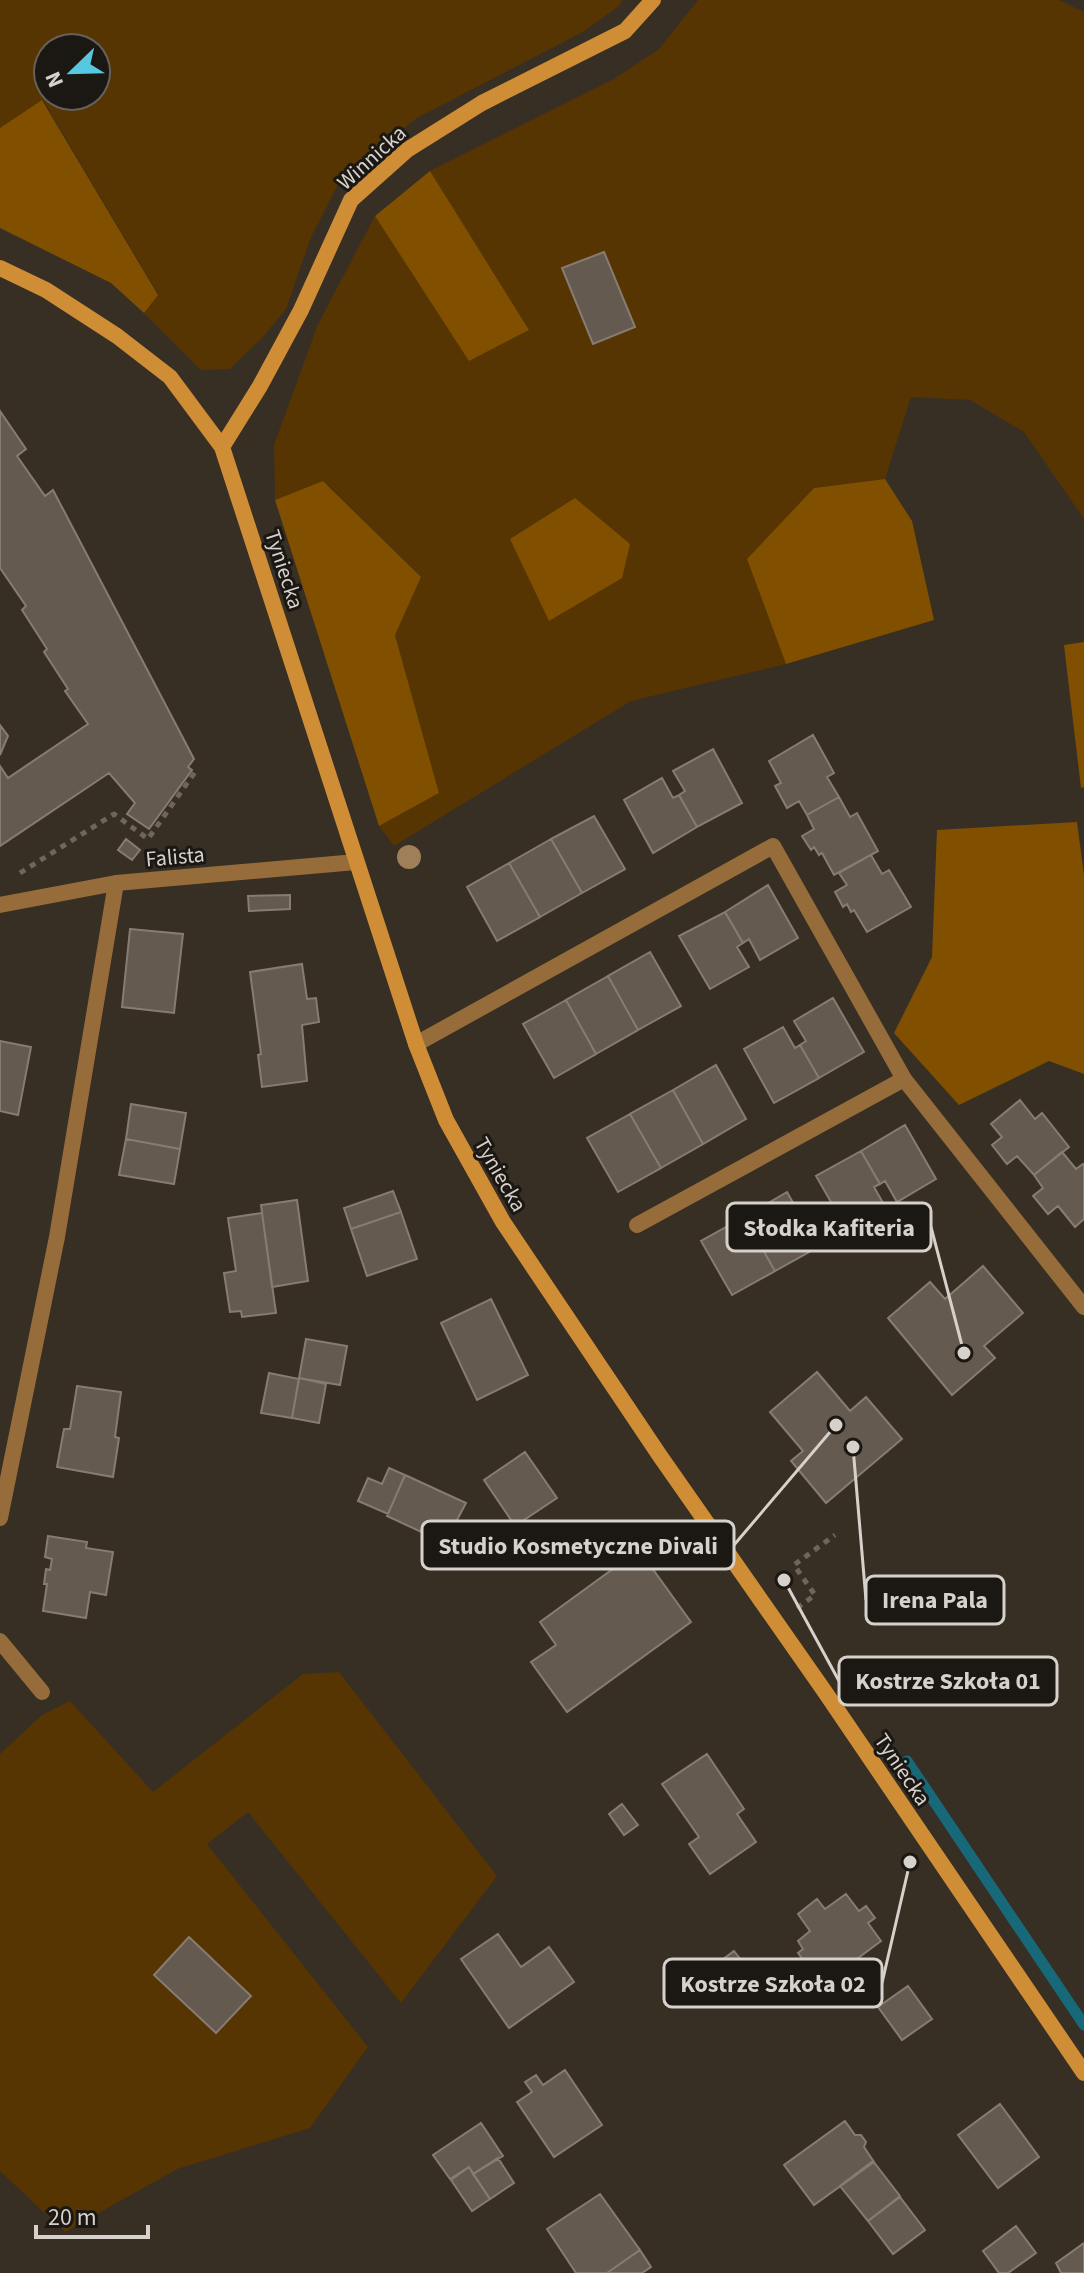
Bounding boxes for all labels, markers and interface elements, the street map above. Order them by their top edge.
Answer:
north arrow [32,32,112,112]
text: N [37,66,72,92]
street label: Winnicka [330,118,414,198]
street label: Tyniecka [256,526,312,613]
street label: Falista [144,838,206,876]
street label: Tyniecka [466,1131,534,1218]
callout: Słodka Kafiteria [727,1203,931,1251]
text: Słodka Kafiteria [743,1211,915,1246]
callout: Studio Kosmetyczne Divali [422,1521,734,1569]
text: Studio Kosmetyczne Divali [438,1529,718,1564]
callout: Irena Pala [866,1576,1004,1624]
text: Irena Pala [882,1583,988,1618]
callout: Kostrze Szkoła 01 [839,1657,1057,1705]
text: Kostrze Szkoła 01 [855,1664,1041,1699]
street label: Tyniecka [866,1727,938,1812]
callout: Kostrze Szkoła 02 [664,1959,882,2007]
text: Kostrze Szkoła 02 [680,1967,866,2002]
scale bar [36,2189,148,2239]
text: 20 m [48,2200,97,2235]

